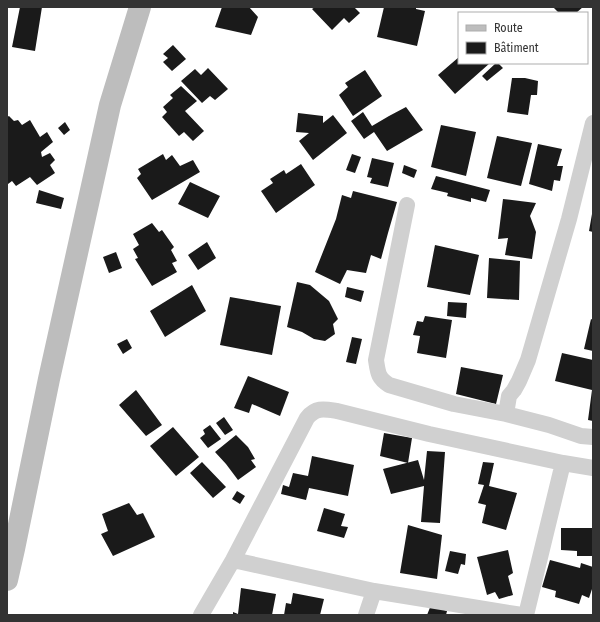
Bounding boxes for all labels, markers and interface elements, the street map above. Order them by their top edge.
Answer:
legend [458,12,588,64]
text: Route [494,21,523,35]
text: Bâtiment [494,41,539,55]

